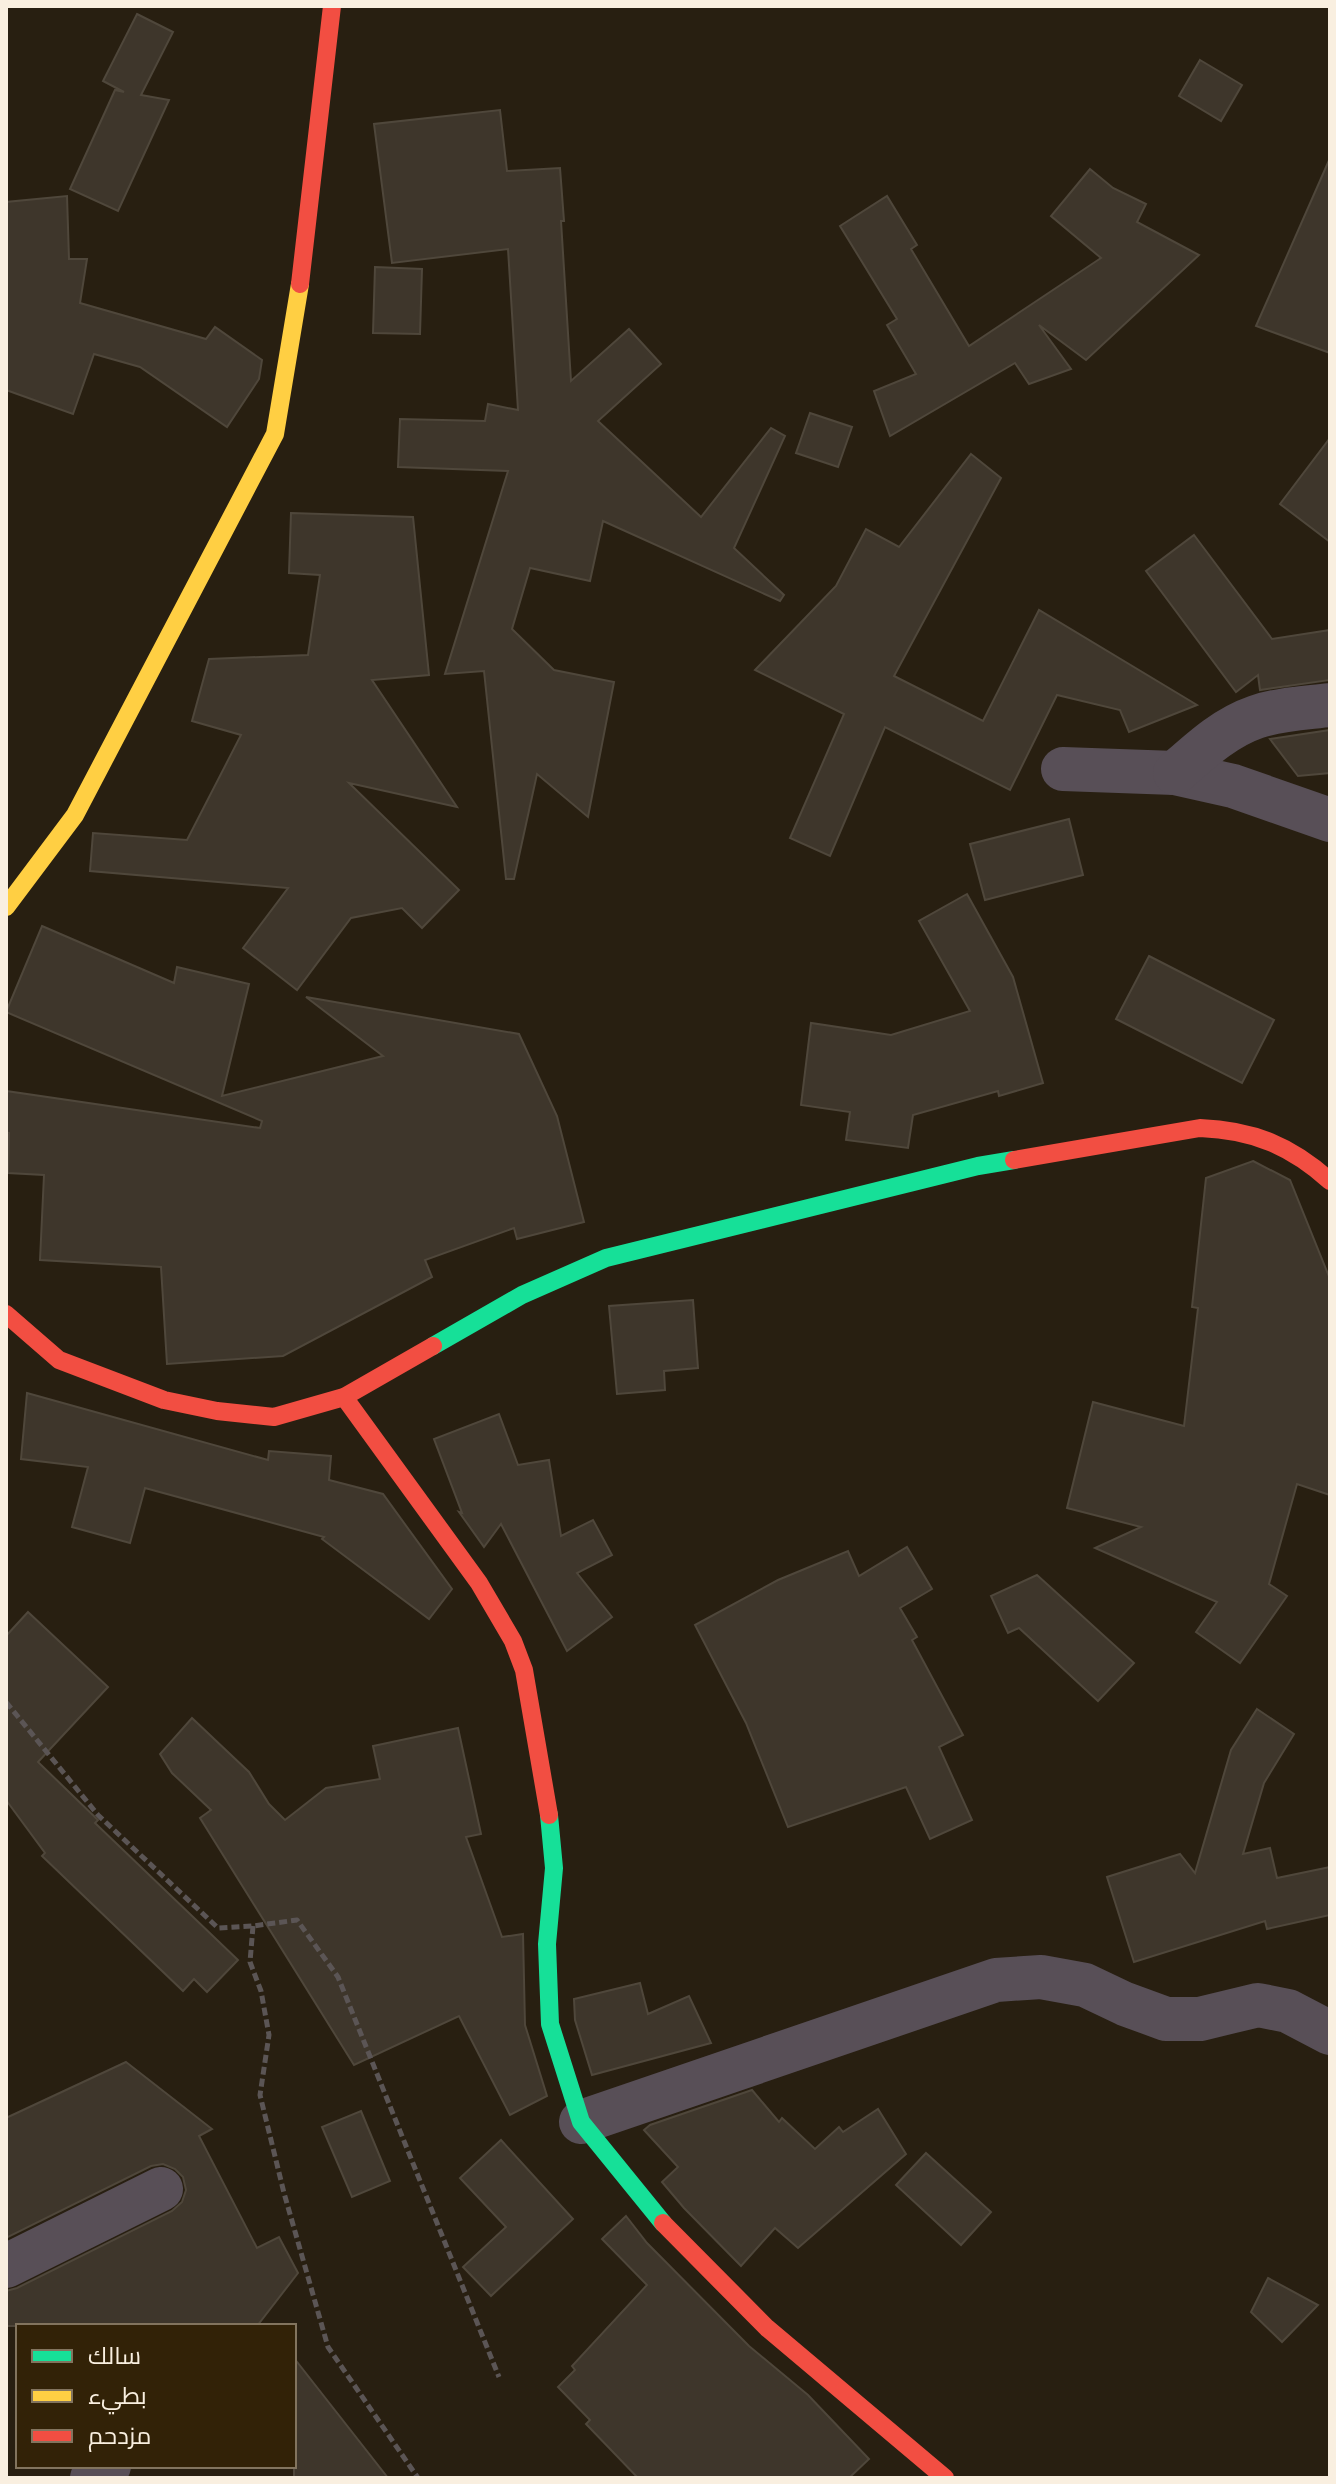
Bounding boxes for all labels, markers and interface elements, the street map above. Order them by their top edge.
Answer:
legend [16,2324,296,2468]
text: سالك [88,2340,141,2371]
text: بطيء [88,2380,147,2415]
text: مزدحم [88,2420,151,2452]

